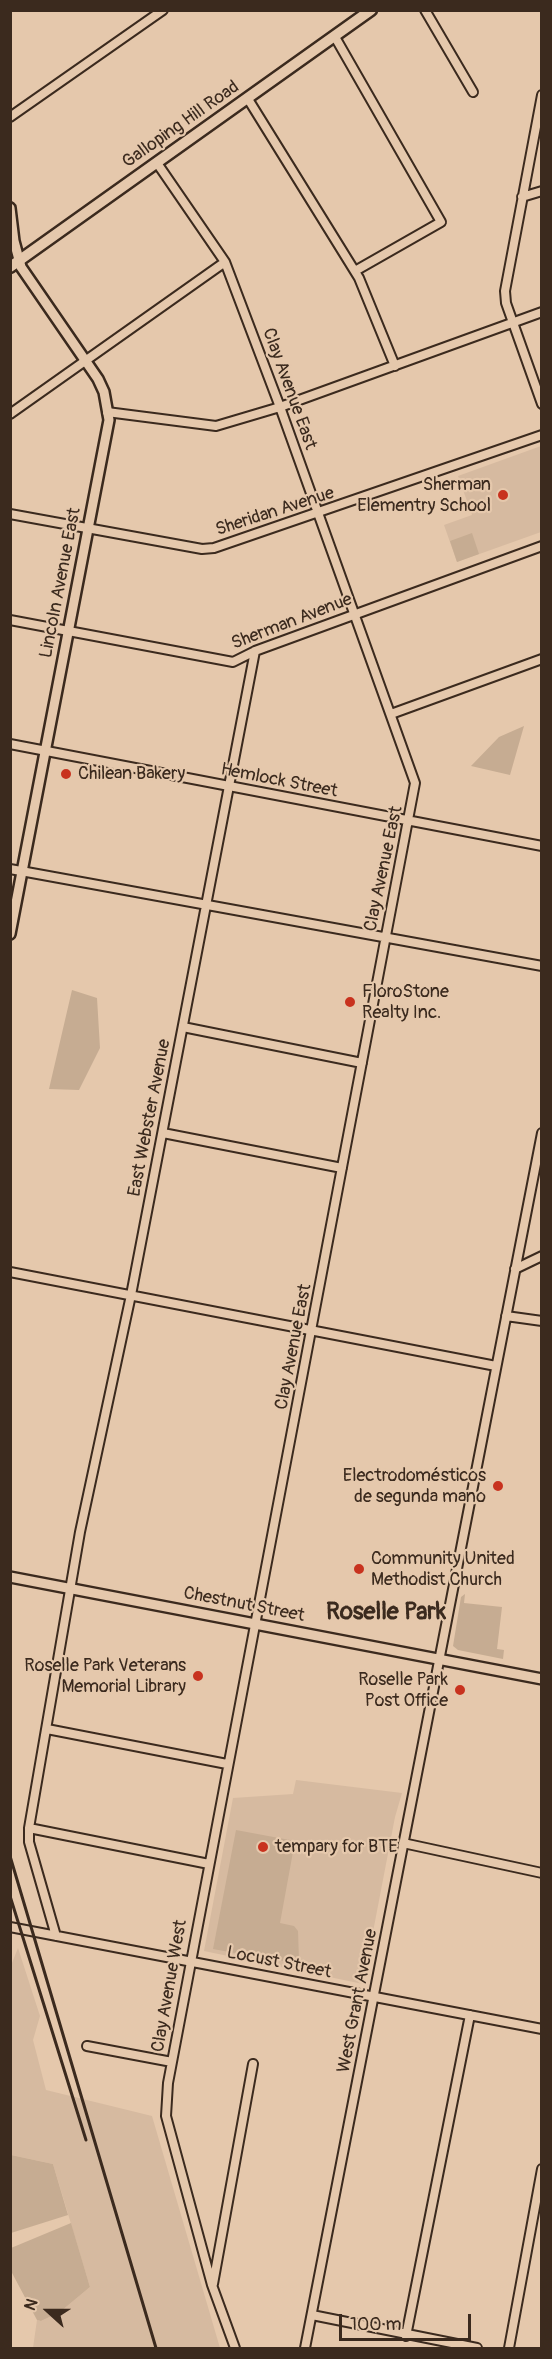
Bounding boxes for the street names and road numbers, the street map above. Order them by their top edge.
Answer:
street label: Galloping Hill Road [118,77,244,173]
street label: Clay Avenue East [257,325,321,453]
street label: Sheridan Avenue [213,483,337,541]
street label: Lincoln Avenue East [36,506,86,660]
street label: Sherman Avenue [229,589,355,655]
street label: Hemlock Street [219,759,339,803]
street label: Clay Avenue East [360,804,408,934]
street label: East Webster Avenue [124,1037,176,1199]
street label: Clay Avenue East [271,1282,317,1412]
street label: Chestnut Street [182,1583,306,1627]
street label: Clay Avenue West [148,1918,192,2054]
street label: West Grant Avenue [333,1927,383,2075]
street label: Locust Street [225,1942,333,1984]

